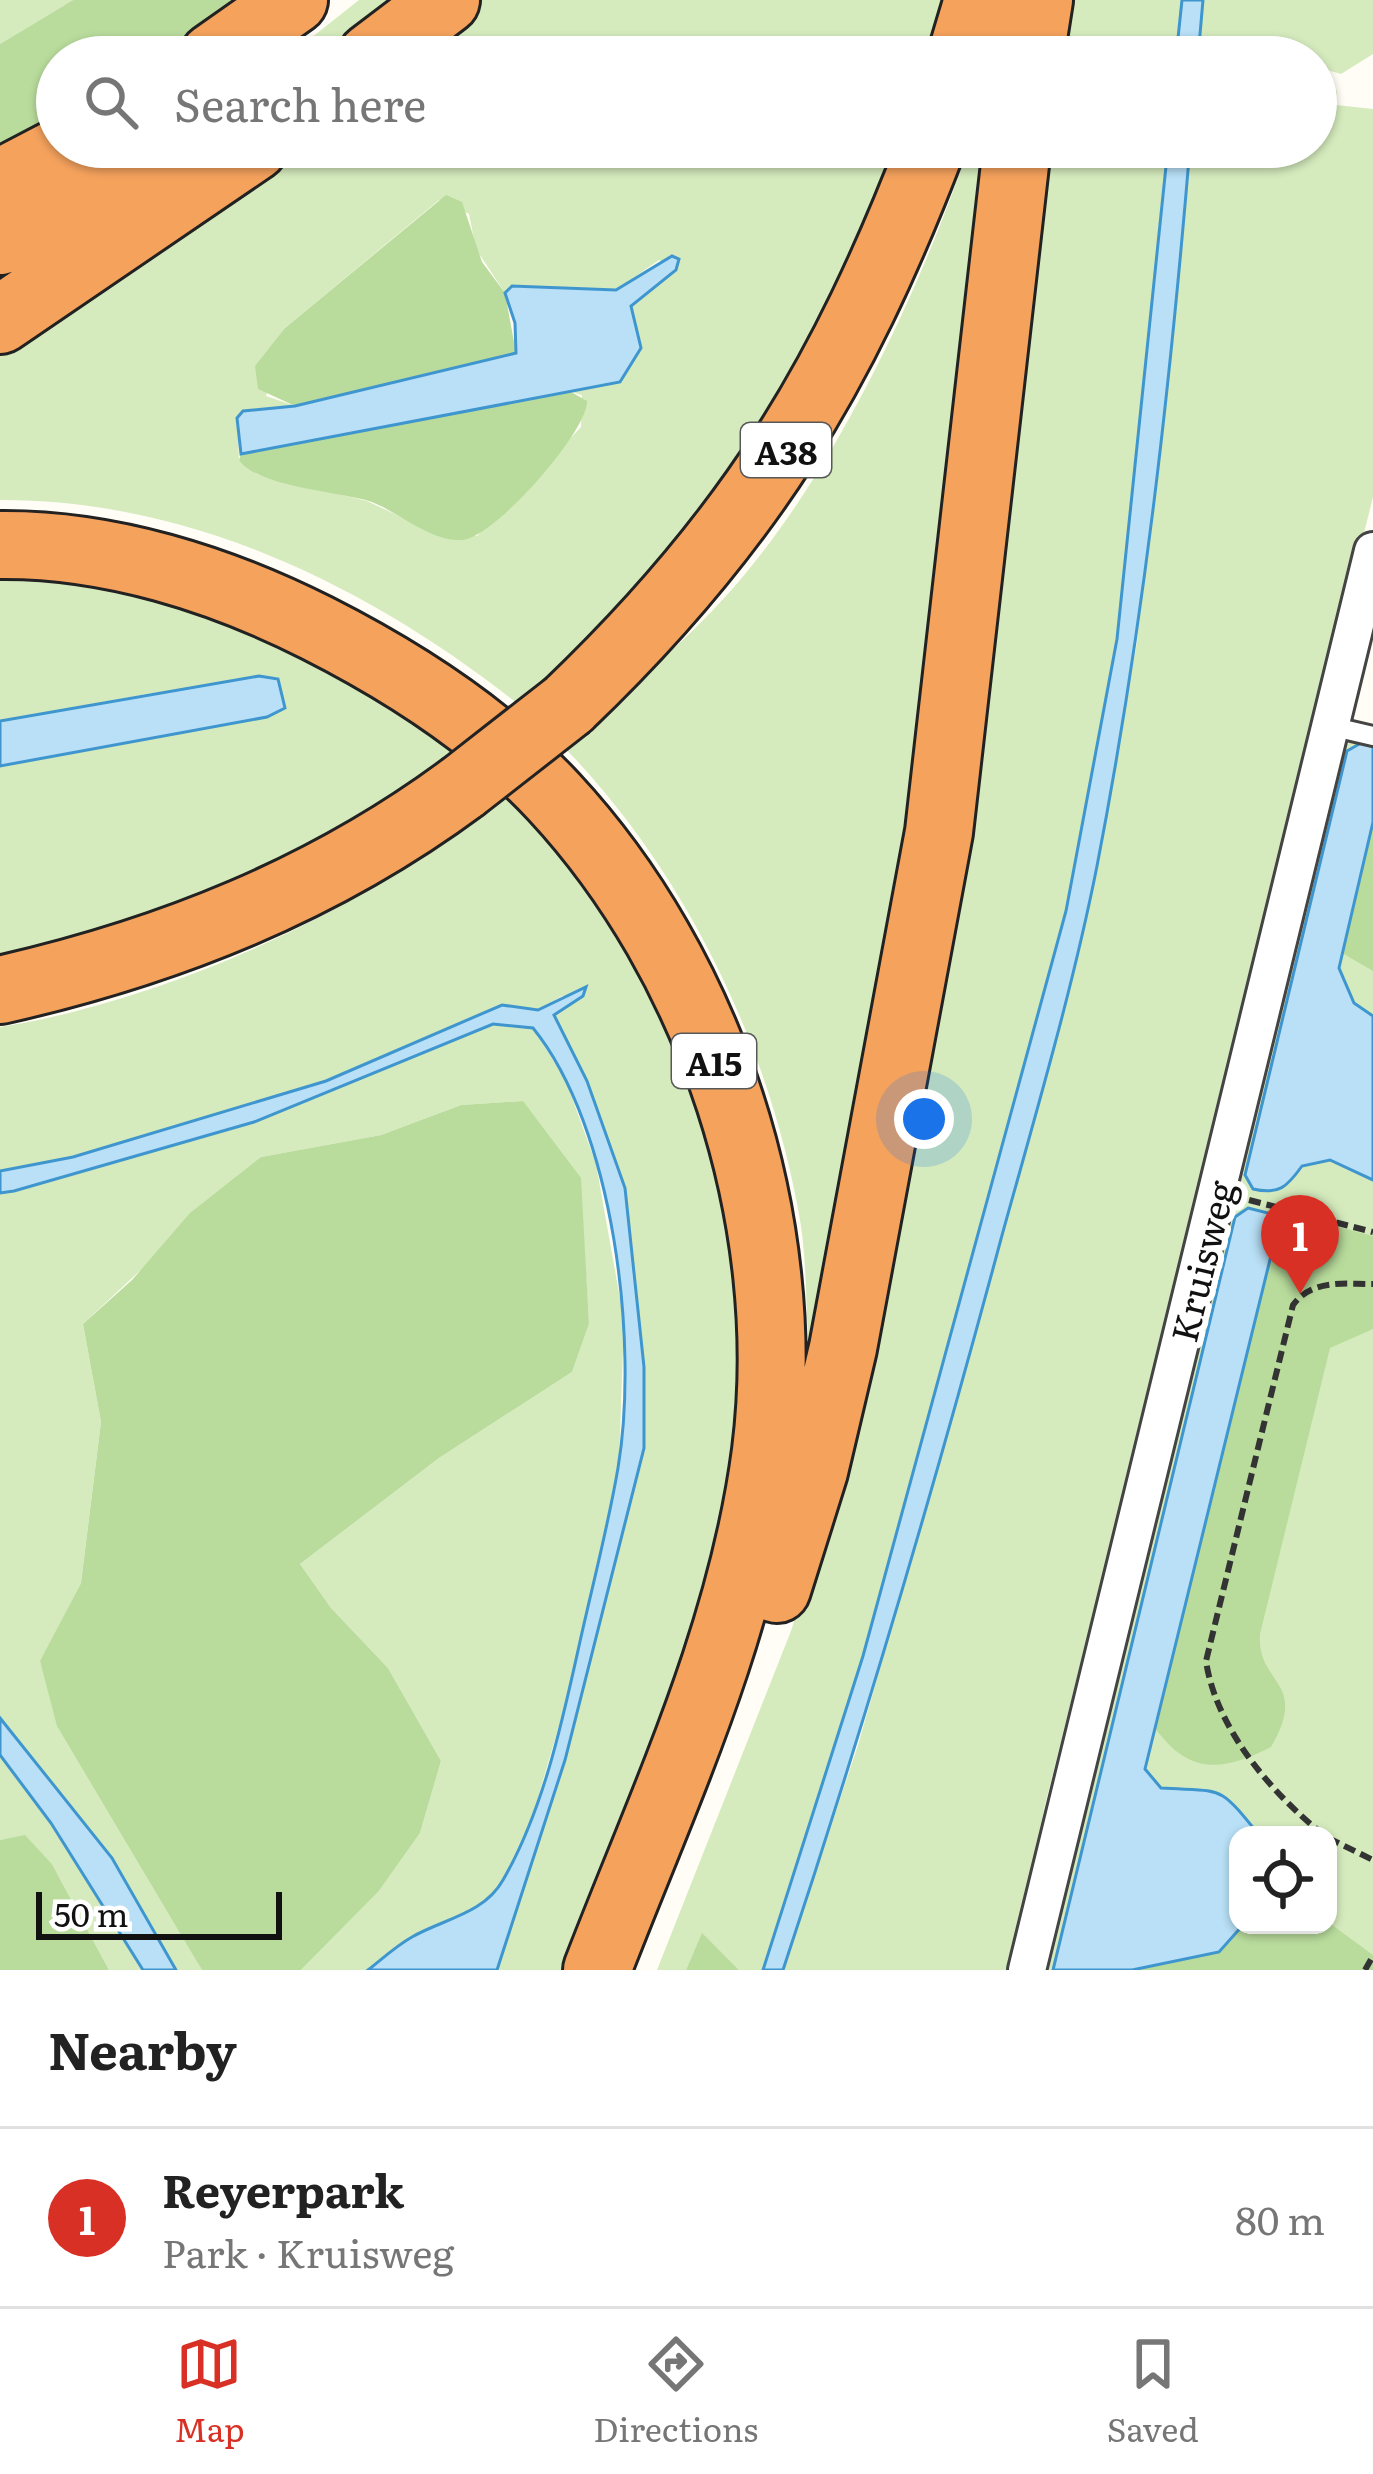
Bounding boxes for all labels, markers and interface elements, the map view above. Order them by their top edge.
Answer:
search box [36,36,1337,168]
icon: search [78,69,144,135]
text: Search here [174,69,426,136]
road number: A38 [741,423,831,477]
road number: A15 [672,1034,756,1088]
your location [894,1089,954,1149]
street label: Kruisweg [1155,1174,1247,1347]
pin: 1 [1261,1195,1339,1294]
map controls [1229,1826,1337,1934]
button: locate [1229,1826,1337,1934]
scale bar [36,1886,282,1939]
text: 50 m [54,1888,128,1937]
text: Nearby [48,2010,237,2086]
text: Reyerpark [162,2155,404,2222]
text: 1 [79,2189,95,2247]
text: 80 m [1235,2189,1325,2247]
text: Park · Kruisweg [162,2222,454,2280]
tab: Map [174,2331,245,2452]
tab: Directions [593,2331,758,2452]
tab: Saved [1107,2331,1199,2452]

